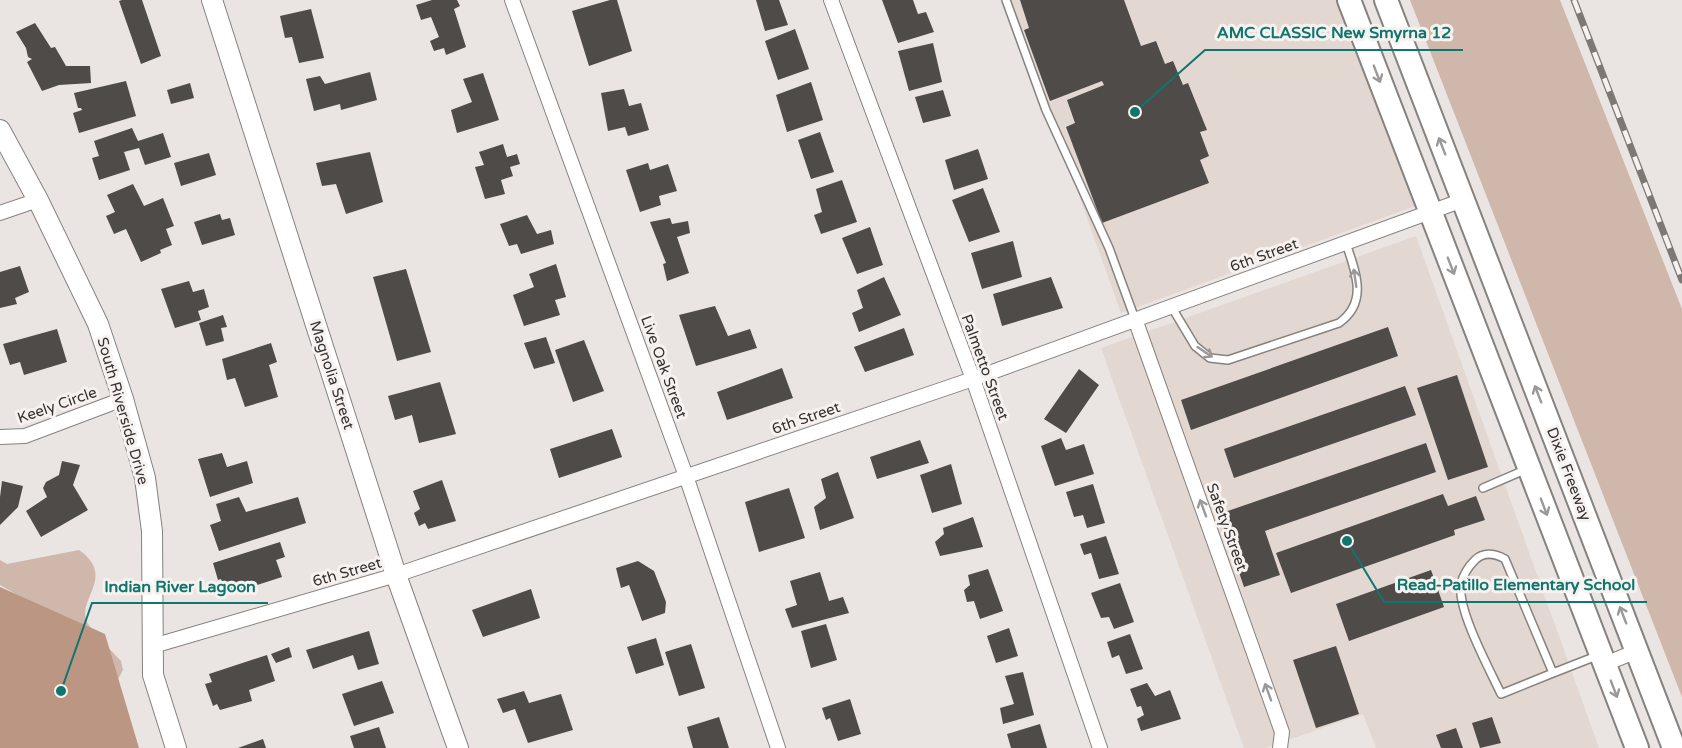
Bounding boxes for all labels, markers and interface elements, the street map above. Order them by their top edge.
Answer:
callout: AMC CLASSIC New Smyrna 12 [1205,16,1463,50]
text: AMC CLASSIC New Smyrna 12 [1217,23,1451,43]
one-way arrow [1373,64,1384,83]
one-way arrow [1436,137,1447,155]
street label: 6th Street [1228,234,1301,276]
one-way arrow [1447,257,1458,275]
one-way arrow [1350,269,1361,288]
street label: Palmetto Street [957,312,1013,423]
street label: Live Oak Street [637,313,691,421]
street label: Magnolia Street [306,318,358,432]
street label: South Riverside Drive [93,335,153,487]
one-way arrow [1196,346,1213,359]
street label: Keely Circle [15,383,99,427]
one-way arrow [1532,385,1543,404]
street label: 6th Street [769,398,843,438]
street label: Dixie Freeway [1543,425,1595,523]
street label: Safety Street [1203,481,1251,573]
one-way arrow [1539,497,1550,516]
one-way arrow [1196,500,1207,518]
street label: 6th Street [310,553,384,590]
callout: Read-Patillo Elementary School [1384,568,1647,602]
callout: Indian River Lagoon [92,569,268,603]
text: Read-Patillo Elementary School [1397,575,1635,595]
text: Indian River Lagoon [104,577,256,597]
one-way arrow [1617,606,1628,625]
one-way arrow [1610,679,1621,698]
one-way arrow [1262,683,1273,702]

